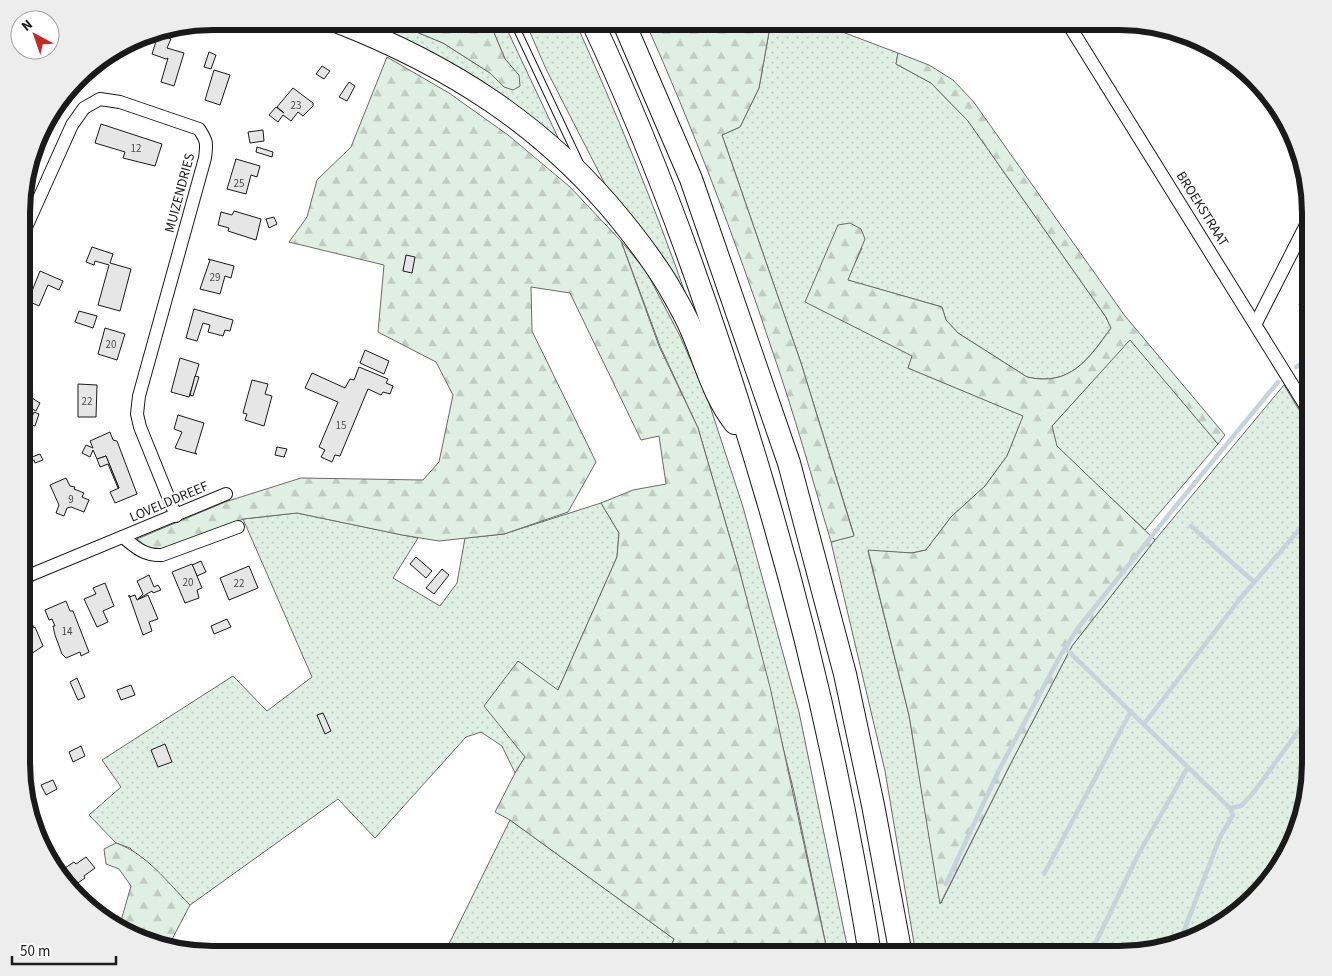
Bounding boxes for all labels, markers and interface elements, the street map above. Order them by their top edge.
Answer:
north arrow [10,10,60,60]
text: N [17,15,37,36]
house number: 23 [291,98,301,113]
house number: 12 [131,141,141,156]
street label: MUIZENDRIES [160,151,200,235]
street label: BROEKSTRAAT [1171,168,1233,251]
house number: 25 [234,176,244,191]
house number: 29 [210,270,220,285]
house number: 20 [106,337,116,352]
house number: 22 [82,394,92,409]
house number: 15 [336,418,346,433]
street label: LOVELDDREEF [126,476,212,528]
house number: 9 [68,492,74,507]
house number: 20 [183,575,193,590]
house number: 22 [234,576,244,591]
house number: 14 [62,624,73,639]
scale bar [12,934,116,966]
text: 50 m [20,941,50,962]

